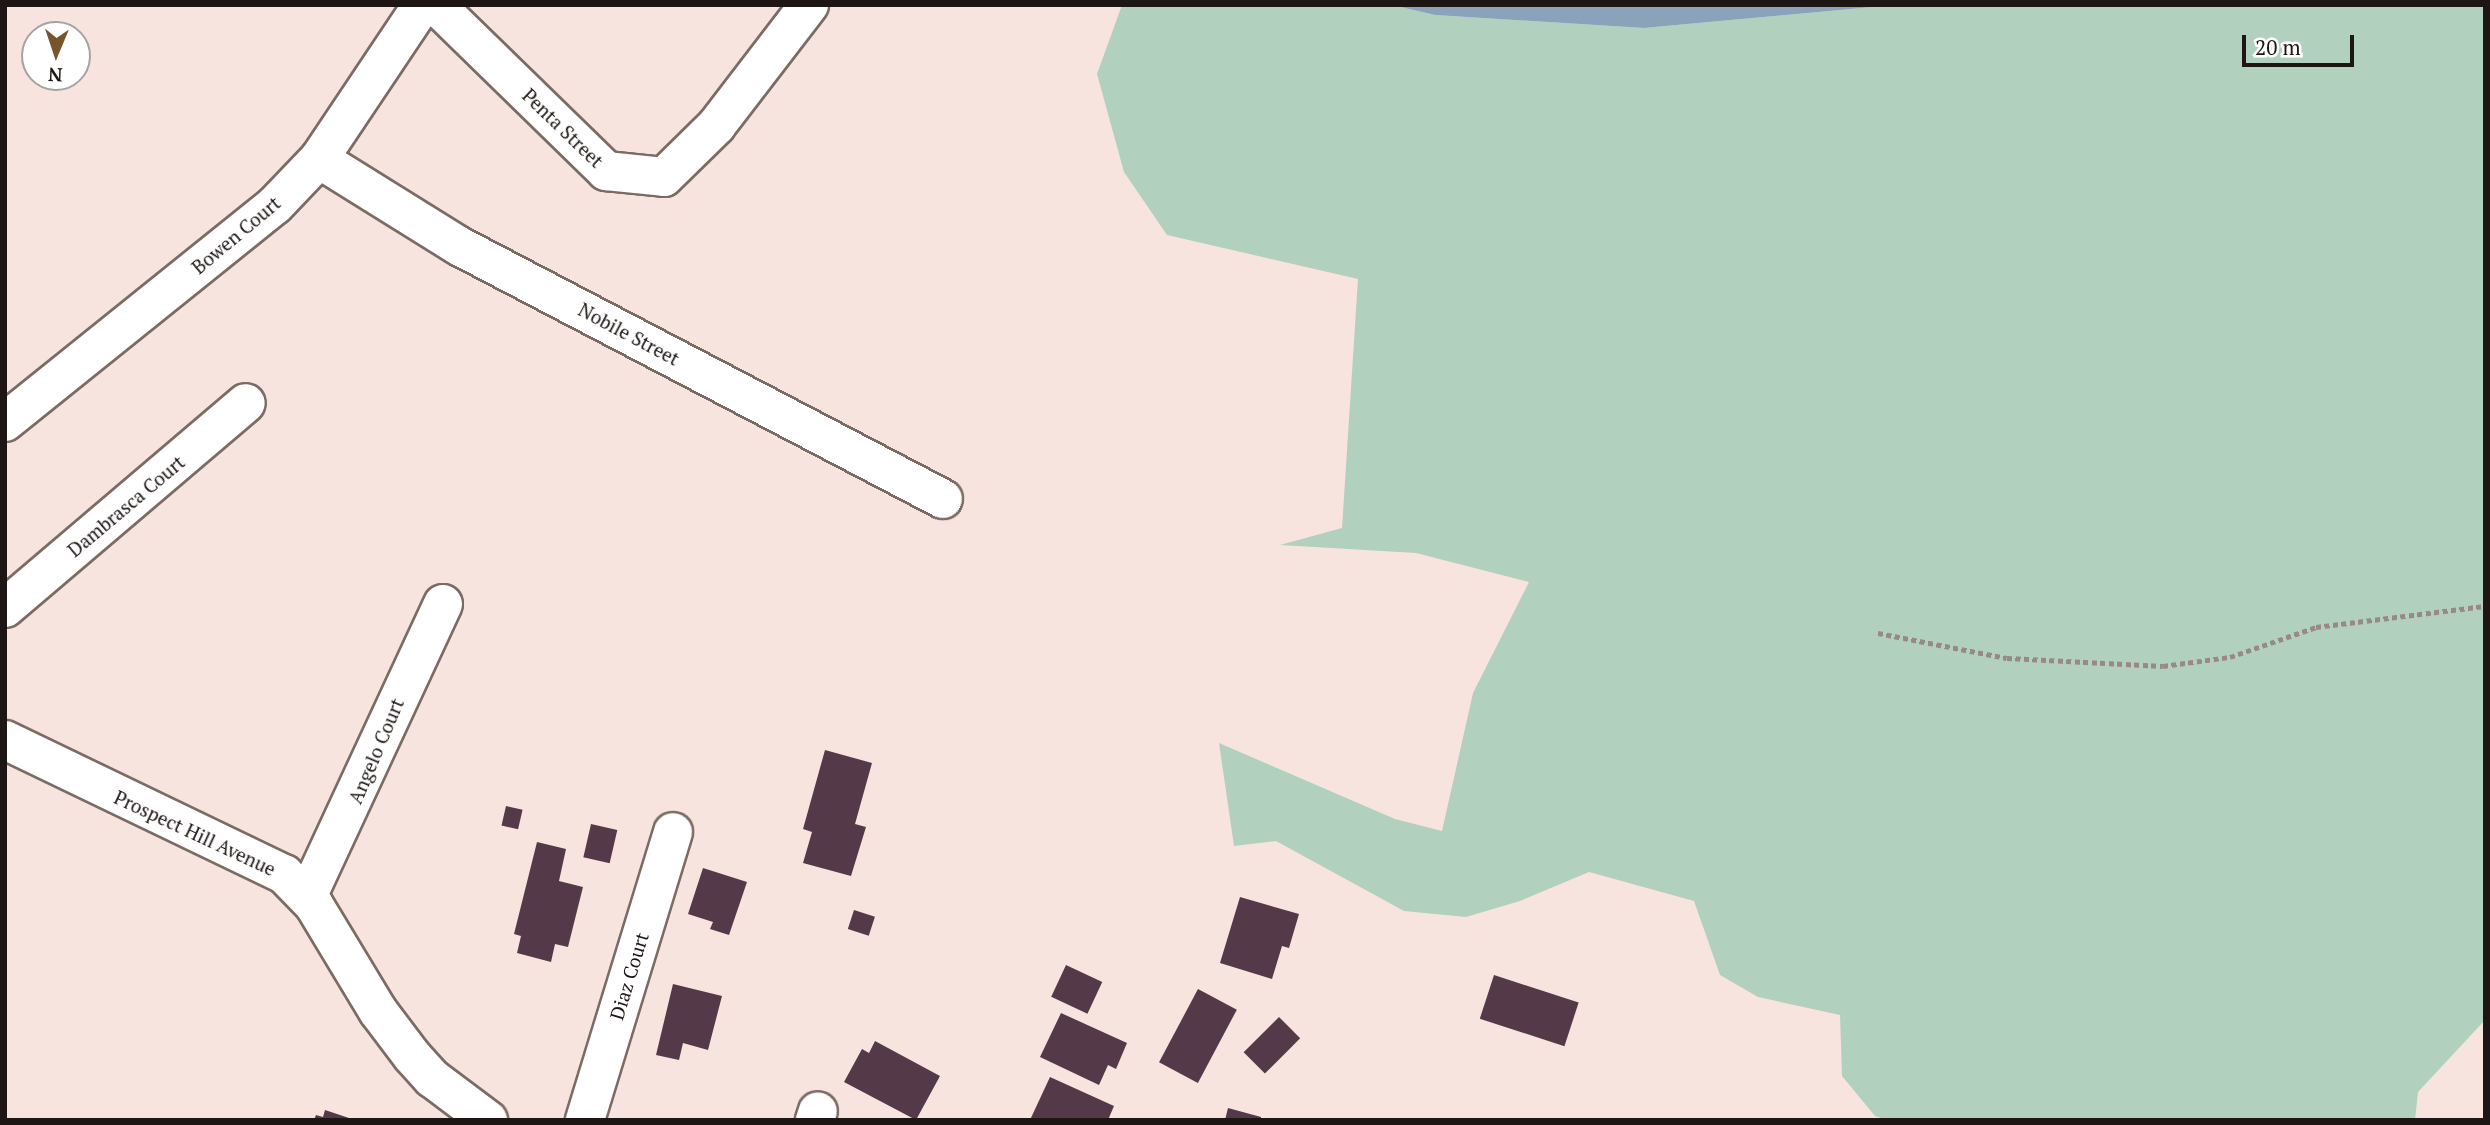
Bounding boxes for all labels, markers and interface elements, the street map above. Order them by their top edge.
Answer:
north arrow [21,21,91,91]
scale bar [2245,21,2357,65]
text: 20 m [2255,33,2301,61]
text: N [48,63,63,88]
street label: Penta Street [518,84,608,172]
street label: Bowen Court [187,191,285,279]
street label: Nobile Street [575,298,683,370]
street label: Dambrasca Court [63,450,189,562]
street label: Angelo Court [344,695,408,807]
street label: Prospect Hill Avenue [110,785,280,881]
street label: Diaz Court [605,930,653,1022]

